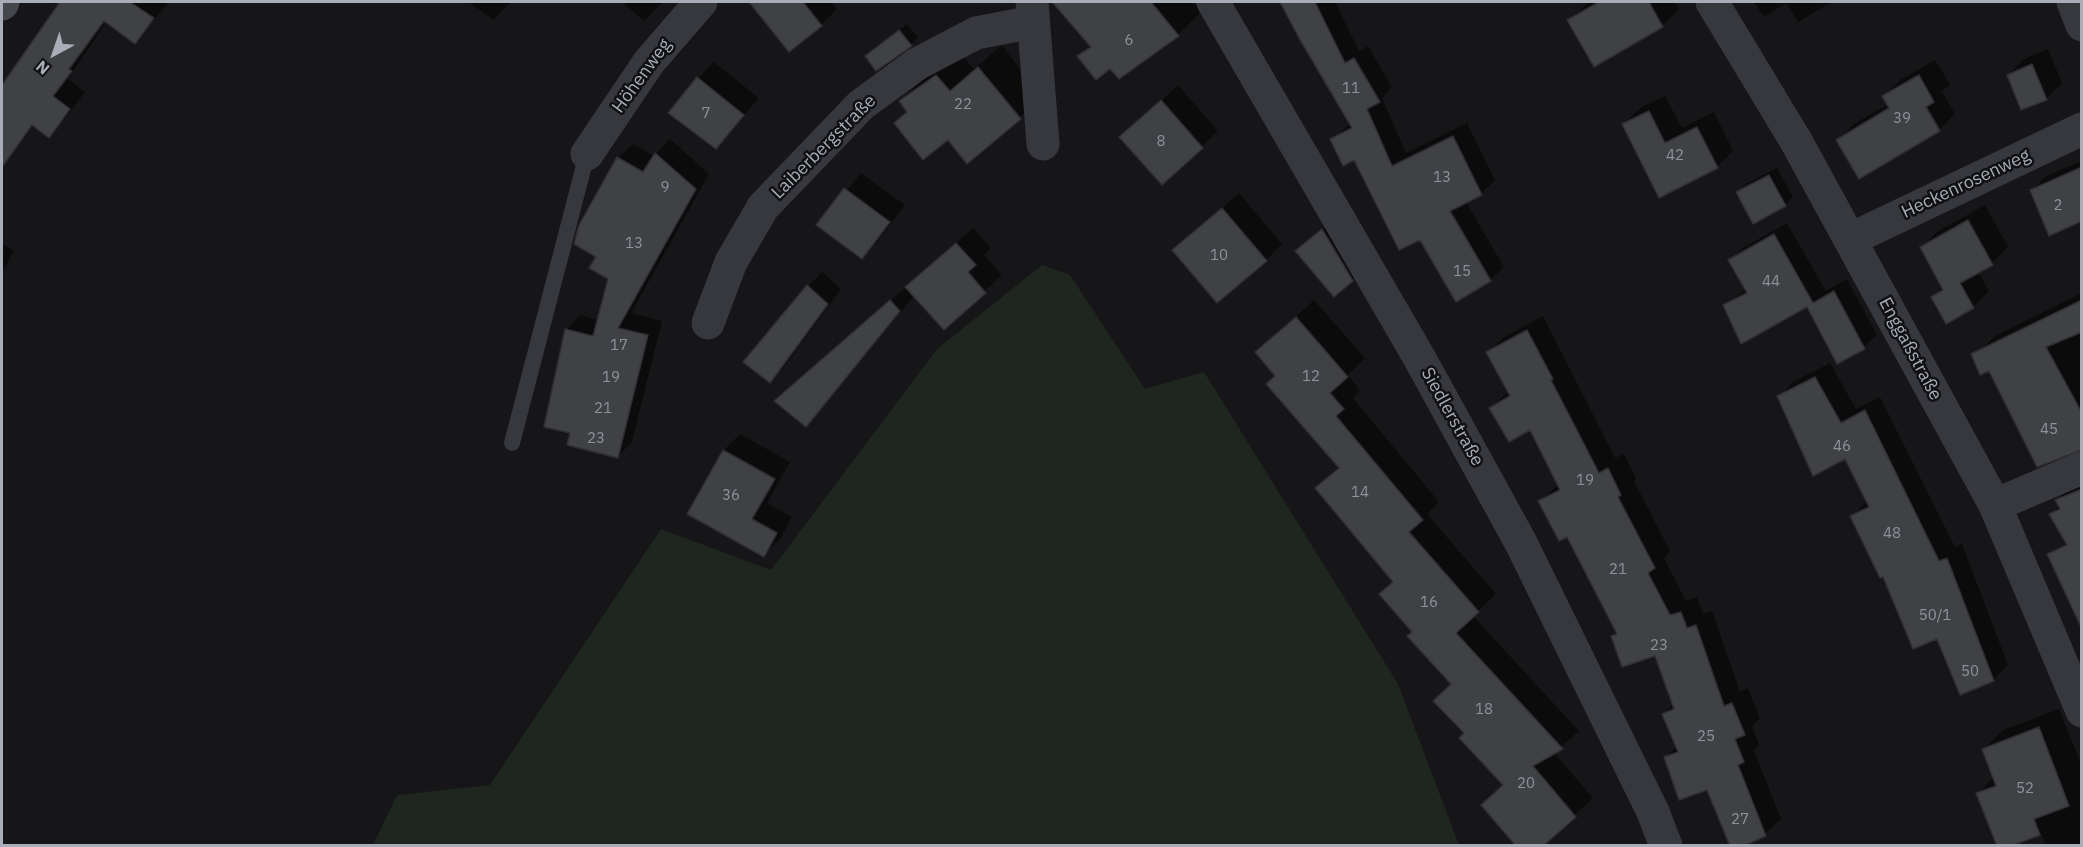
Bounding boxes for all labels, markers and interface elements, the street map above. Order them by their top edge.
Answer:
north arrow [24,24,84,84]
house number: 6 [1125,32,1133,50]
street label: Höhenweg [608,35,676,117]
text: N [32,56,53,79]
house number: 11 [1342,80,1360,98]
street label: Laiberbergstraße [767,90,881,204]
house number: 22 [954,96,972,114]
house number: 7 [702,105,710,123]
house number: 39 [1893,110,1911,128]
house number: 8 [1157,133,1165,151]
street label: Heckenrosenweg [1898,145,2034,223]
house number: 42 [1666,147,1684,165]
house number: 13 [1433,169,1451,187]
house number: 9 [661,179,669,197]
house number: 2 [2054,197,2062,215]
house number: 13 [625,235,643,253]
house number: 10 [1210,247,1228,265]
house number: 15 [1453,263,1471,281]
house number: 44 [1762,273,1780,291]
street label: Enggaßstraße [1874,294,1946,404]
house number: 17 [610,337,628,355]
street label: Siedlerstraße [1416,364,1488,470]
house number: 12 [1302,368,1320,386]
house number: 19 [602,369,620,387]
house number: 21 [594,400,612,418]
house number: 45 [2040,421,2058,439]
house number: 23 [587,430,605,448]
house number: 46 [1833,438,1851,456]
house number: 19 [1576,472,1594,490]
house number: 14 [1351,484,1369,502]
house number: 36 [722,487,740,505]
house number: 48 [1883,525,1901,543]
house number: 21 [1609,561,1627,579]
house number: 16 [1420,594,1438,612]
house number: 50/1 [1919,607,1951,625]
house number: 23 [1650,637,1668,655]
house number: 50 [1961,663,1979,681]
house number: 18 [1475,701,1493,719]
house number: 25 [1697,728,1715,746]
house number: 20 [1517,775,1535,793]
house number: 52 [2016,780,2034,798]
house number: 27 [1731,811,1749,829]

